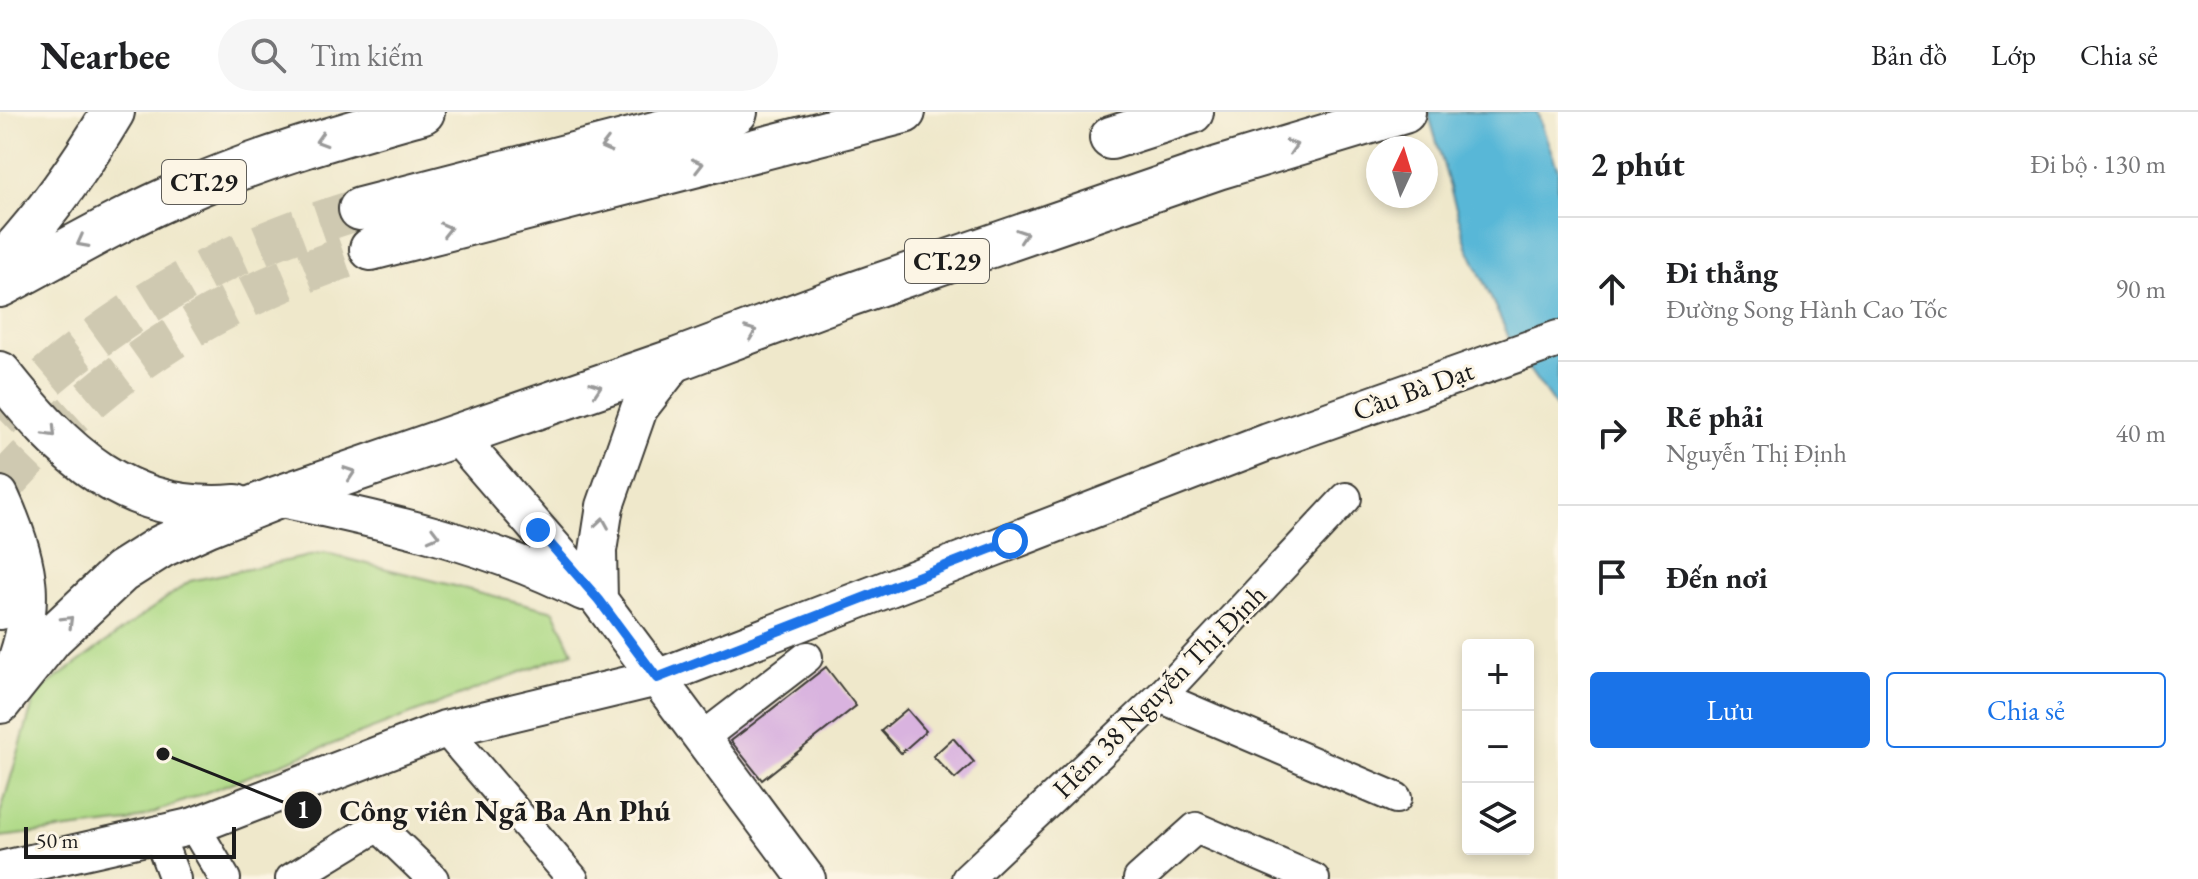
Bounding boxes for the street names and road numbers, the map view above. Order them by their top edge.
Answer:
road number: CT.29 [162,160,246,204]
road number: CT.29 [905,239,989,283]
street label: Cầu Bà Dạt [1348,352,1478,428]
street label: Hẻm 38 Nguyễn Thị Định [1044,576,1274,806]

